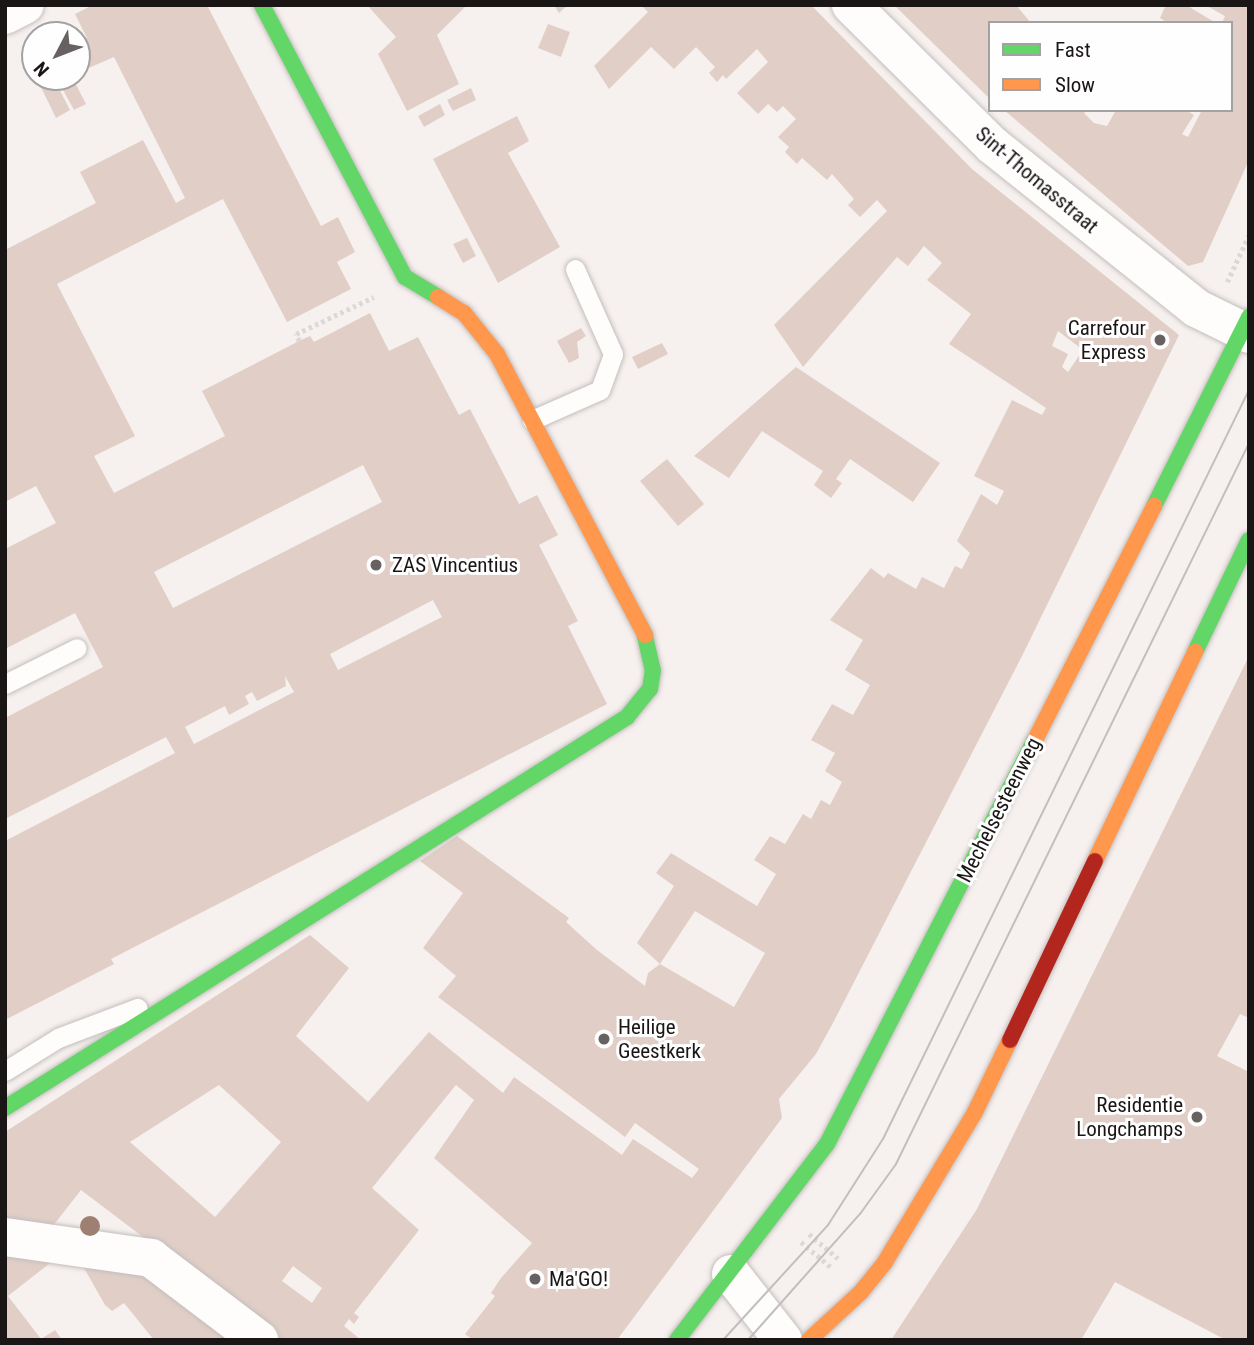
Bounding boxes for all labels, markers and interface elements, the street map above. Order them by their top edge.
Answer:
north arrow [21,21,91,91]
legend [988,21,1233,112]
text: Fast [1055,38,1091,62]
text: N [29,57,54,81]
text: Slow [1055,73,1095,97]
street label: Sint-Thomasstraat [970,121,1104,239]
place label: Carrefour Express [1068,315,1146,365]
marker: Carrefour Express [1152,332,1168,348]
place label: ZAS Vincentius [392,552,518,578]
marker: ZAS Vincentius [366,555,386,575]
street label: Mechelsesteenweg [952,733,1046,887]
place label: Heilige Geestkerk [618,1014,701,1064]
marker: Heilige Geestkerk [596,1031,612,1047]
place label: Residentie Longchamps [1076,1092,1183,1142]
marker: Residentie Longchamps [1189,1109,1205,1125]
place label: Ma'GO! [549,1266,608,1292]
marker: Ma'GO! [527,1271,543,1287]

